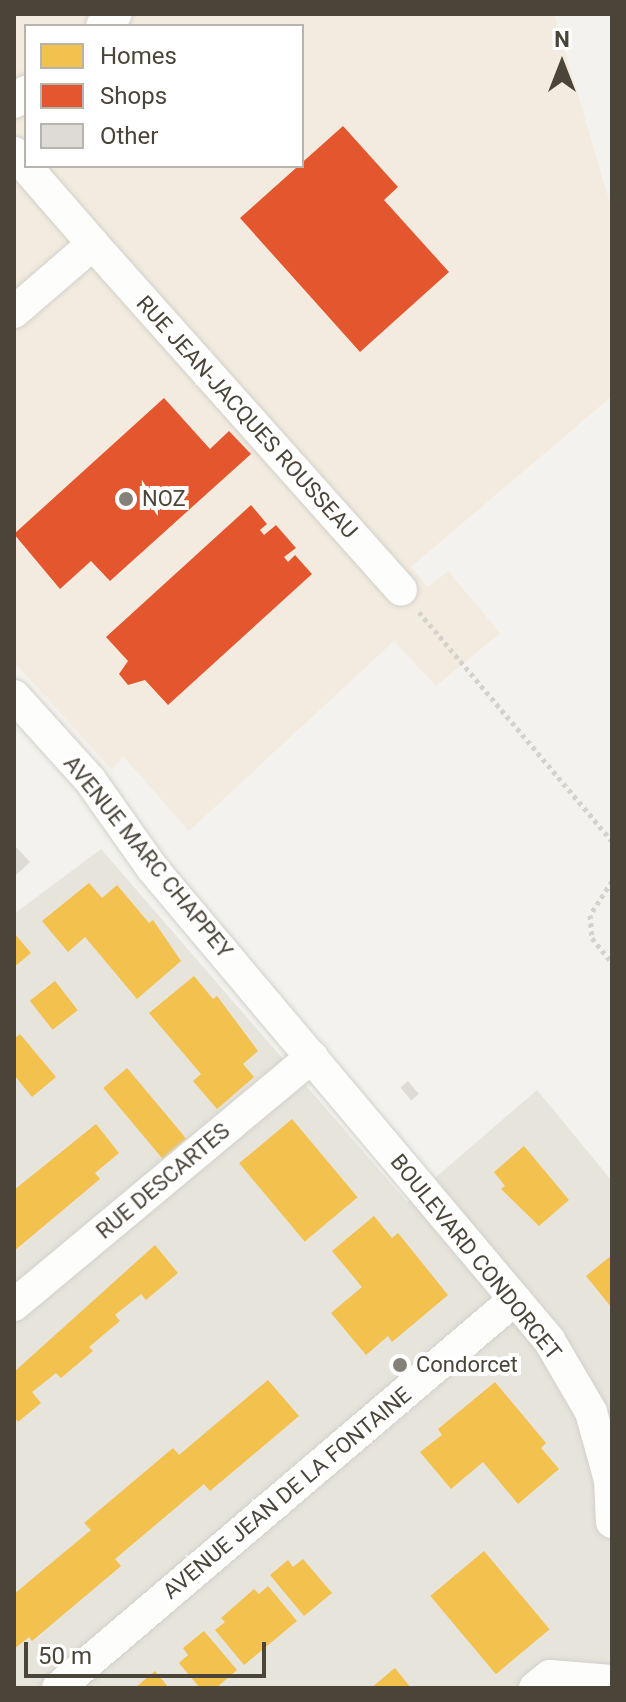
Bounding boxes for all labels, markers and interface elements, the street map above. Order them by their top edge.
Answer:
legend [24,24,304,168]
north arrow [522,24,602,104]
text: N [554,27,570,52]
text: Homes [100,42,177,70]
text: Shops [100,82,167,110]
text: Other [100,122,158,150]
street label: RUE JEAN-JACQUES ROUSSEAU [131,290,363,544]
place label: NOZ [142,486,186,512]
marker: NOZ [117,490,135,508]
street label: AVENUE MARC CHAPPEY [58,750,238,964]
street label: RUE DESCARTES [91,1118,235,1244]
street label: BOULEVARD CONDORCET [385,1149,567,1365]
place label: Condorcet [416,1352,518,1378]
marker: Condorcet [391,1356,409,1374]
street label: AVENUE JEAN DE LA FONTAINE [158,1381,416,1605]
scale bar [28,1626,270,1676]
text: 50 m [38,1642,92,1670]

